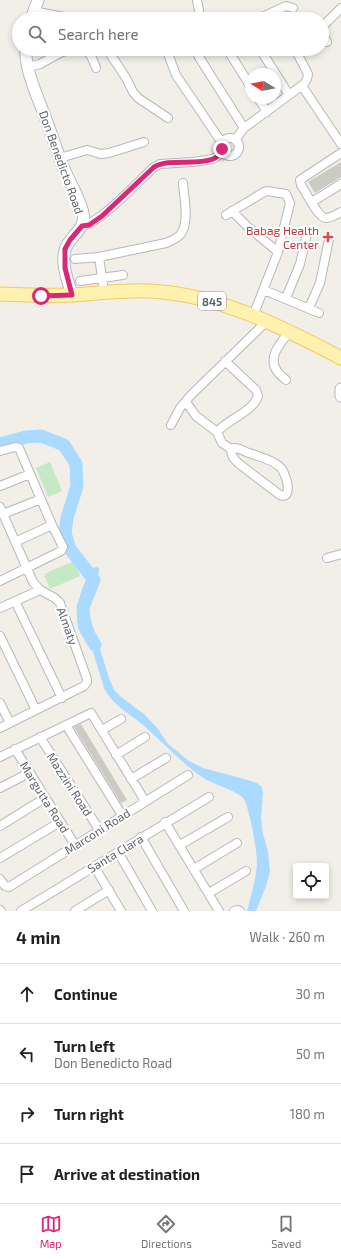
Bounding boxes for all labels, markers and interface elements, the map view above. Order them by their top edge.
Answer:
search box [12,12,329,56]
icon: search [26,23,48,45]
text: Search here [58,25,139,43]
north arrow [245,68,281,104]
street label: Don Benedicto Road [37,108,87,216]
route end [213,140,231,158]
place label: Babag Health Center [246,223,319,251]
marker: Babag Health Center [322,231,334,243]
route start [32,287,50,305]
road number: 845 [198,292,226,310]
street label: Almaty [55,605,81,647]
street label: Mazzini Road [44,750,96,818]
street label: Margutta Road [17,759,73,835]
street label: Marconi Road [62,805,132,857]
street label: Santa Clara [85,831,145,875]
map controls [293,863,329,899]
button: locate [293,863,329,899]
text: 4 min [16,927,60,947]
text: Walk · 260 m [250,929,325,945]
icon: ahead [16,983,38,1005]
text: Continue [54,985,117,1003]
text: 30 m [296,986,325,1002]
text: Turn left [54,1037,115,1055]
icon: left [16,1043,38,1065]
text: 50 m [296,1046,325,1062]
text: Don Benedicto Road [54,1055,172,1071]
icon: right [16,1103,38,1125]
text: Turn right [54,1105,124,1123]
text: 180 m [290,1106,325,1122]
icon: arrive [16,1163,38,1185]
text: Arrive at destination [54,1165,200,1183]
tab: Map [40,1213,62,1250]
tab: Directions [141,1213,192,1250]
tab: Saved [271,1213,301,1250]

